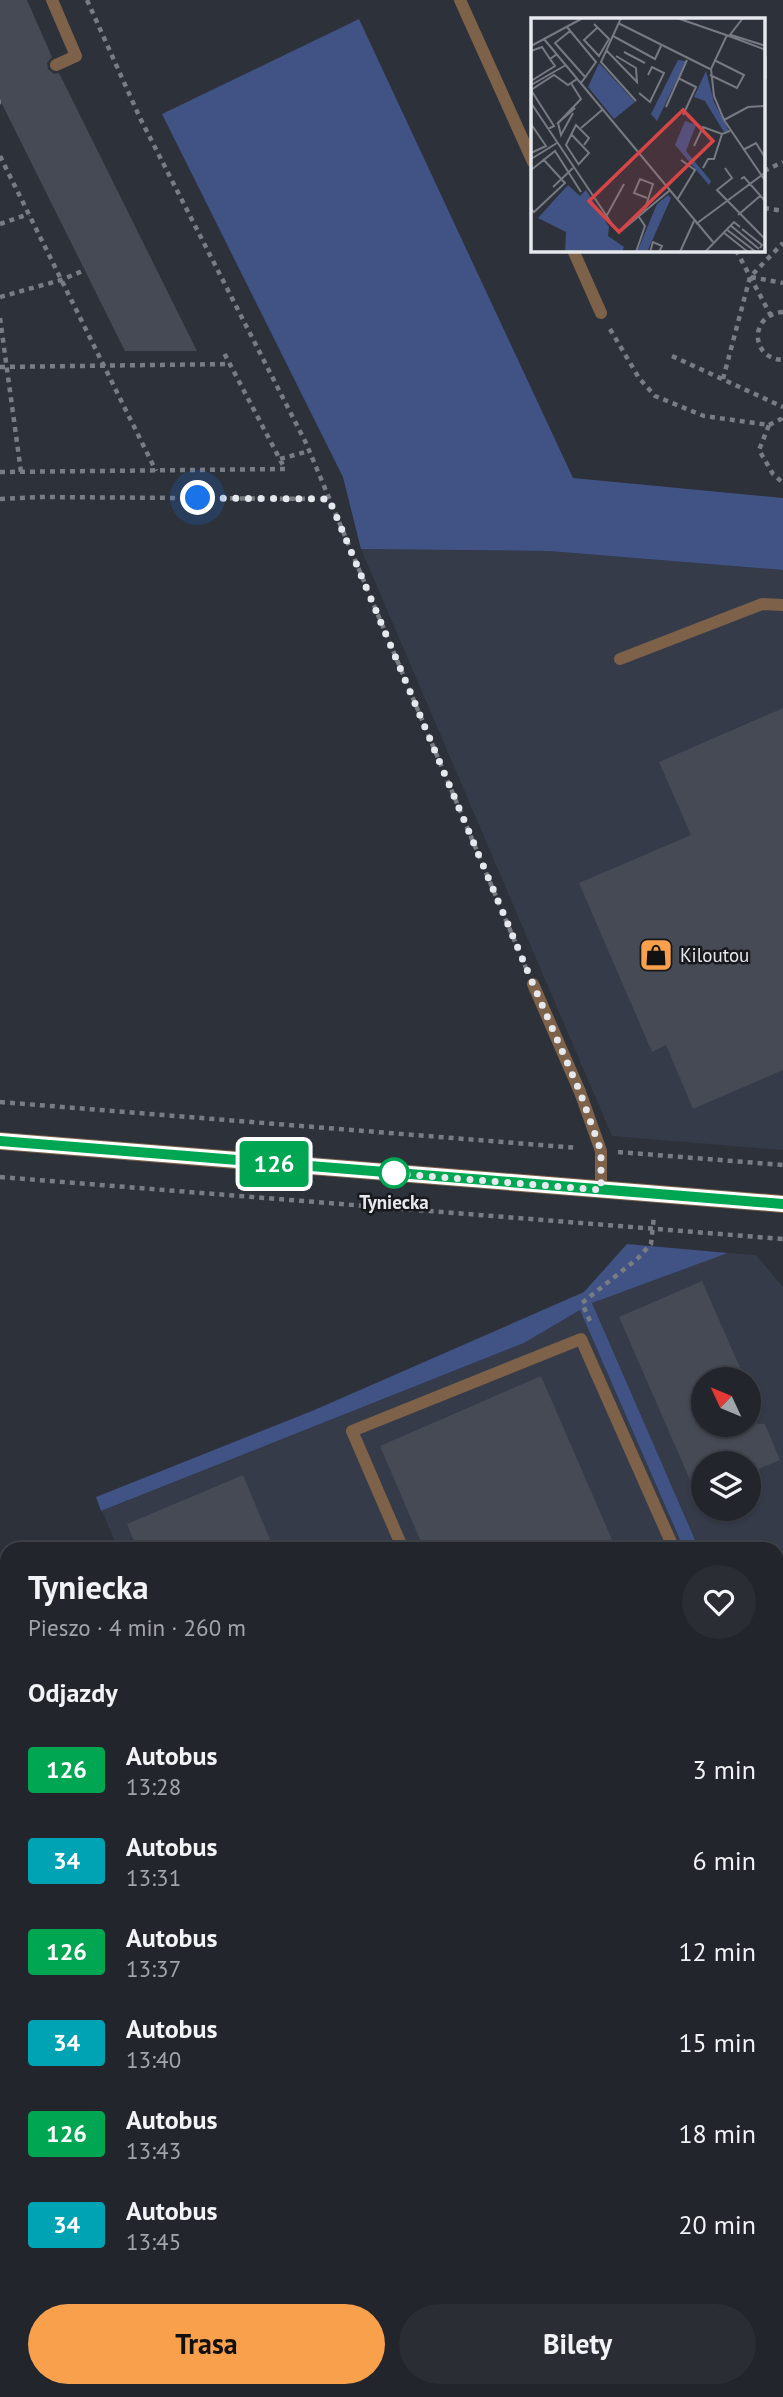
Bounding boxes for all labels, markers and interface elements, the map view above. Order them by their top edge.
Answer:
inset map [531,18,766,252]
your location [180,480,215,515]
shop icon: Kiloutou [637,936,675,974]
place label: Kiloutou [680,943,749,967]
line badge: 126 [234,1141,314,1187]
text: 126 [254,1148,294,1179]
marker: Tyniecka [379,1158,409,1188]
place label: Tyniecka [359,1190,429,1214]
north arrow [691,1367,761,1437]
map controls [691,1367,761,1521]
button: layers [691,1451,761,1521]
text: Tyniecka [28,1565,149,1608]
button: heart [682,1565,756,1639]
text: Pieszo · 4 min · 260 m [28,1613,246,1642]
text: Odjazdy [28,1676,118,1709]
text: Autobus [126,1739,218,1772]
text: 3 min [693,1753,756,1786]
text: 126 [46,1754,87,1785]
text: 13:28 [126,1772,181,1801]
text: Autobus [126,1830,218,1863]
text: 6 min [693,1844,756,1877]
text: 34 [53,1845,80,1876]
text: 13:31 [126,1863,181,1892]
text: Autobus [126,1921,218,1954]
text: 12 min [678,1935,756,1968]
text: 126 [46,1936,87,1967]
text: 13:37 [126,1954,181,1983]
text: Autobus [126,2012,218,2045]
text: 15 min [678,2026,756,2059]
text: 34 [53,2027,80,2058]
text: 13:40 [126,2045,181,2074]
text: Autobus [126,2103,218,2136]
text: 18 min [678,2117,756,2150]
text: 126 [46,2118,87,2149]
text: 13:43 [126,2136,181,2165]
text: Autobus [126,2194,218,2227]
text: 20 min [678,2208,756,2241]
text: 34 [53,2209,80,2240]
text: 13:45 [126,2227,181,2256]
button: Trasa [28,2304,385,2384]
button: Bilety [399,2304,756,2384]

